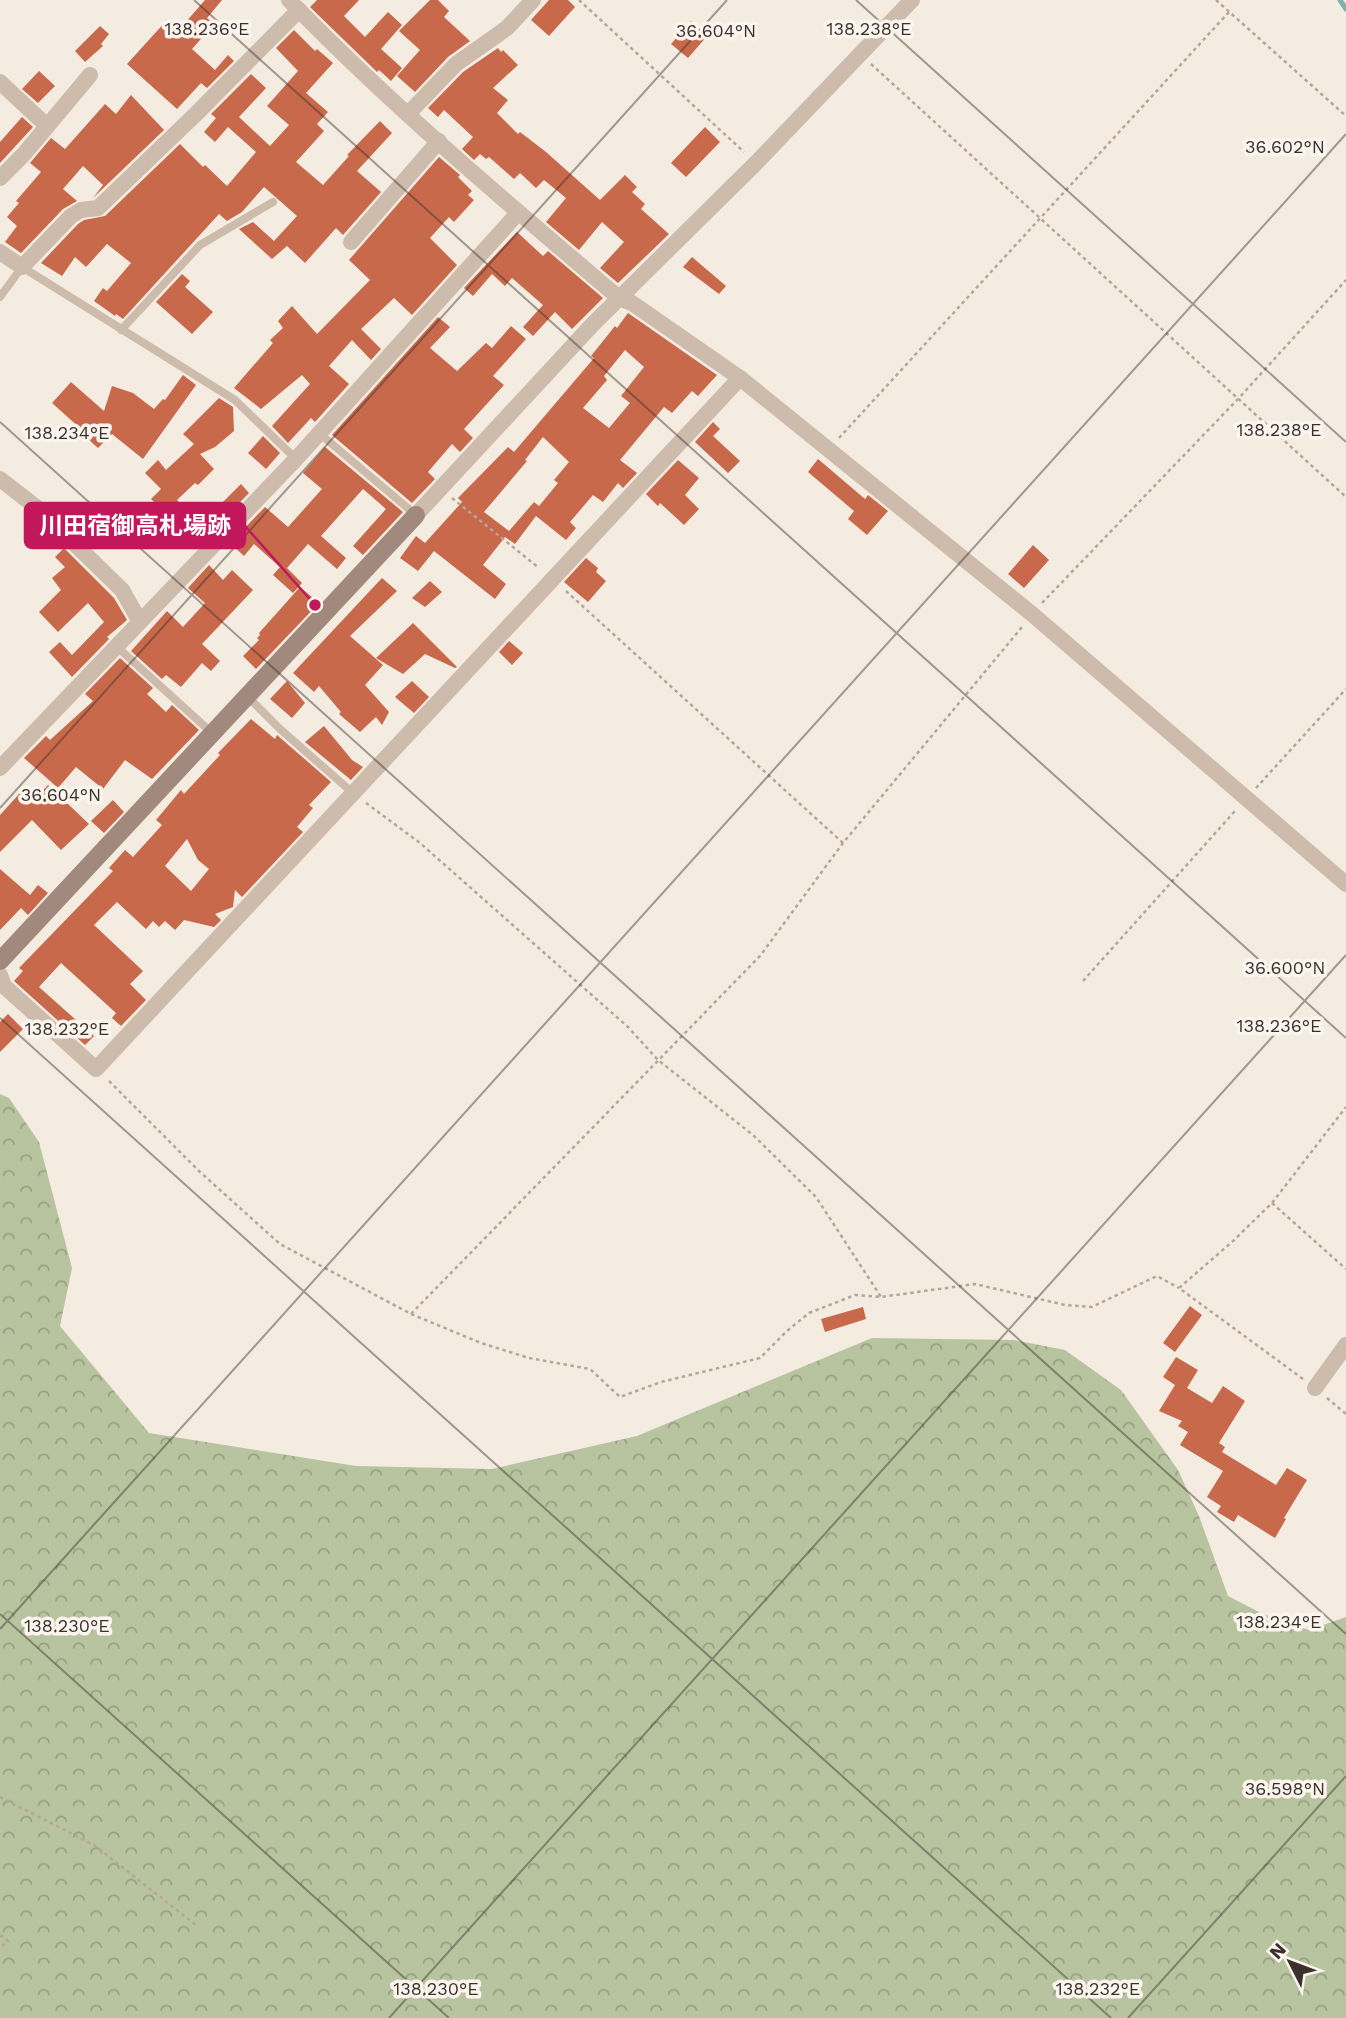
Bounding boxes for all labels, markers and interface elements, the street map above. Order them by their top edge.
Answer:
text: 138.236°E [164,18,250,39]
text: 138.238°E [826,18,912,39]
text: 36.604°N [676,20,756,41]
text: 36.602°N [1245,136,1325,157]
text: 138.238°E [1236,419,1322,440]
text: 138.234°E [24,422,110,443]
callout: 川田宿御高札場跡 [25,503,245,548]
text: 川田宿御高札場跡 [39,512,231,540]
text: 36.604°N [21,784,101,805]
text: 36.600°N [1245,957,1325,978]
text: 138.236°E [1236,1015,1322,1036]
text: 138.232°E [25,1018,109,1039]
text: 138.234°E [1236,1611,1322,1632]
text: 138.230°E [24,1615,110,1636]
text: 36.598°N [1245,1778,1325,1799]
north arrow [1255,1927,1325,1997]
text: N [1264,1938,1291,1964]
text: 138.230°E [393,1978,479,1999]
text: 138.232°E [1056,1978,1140,1999]

